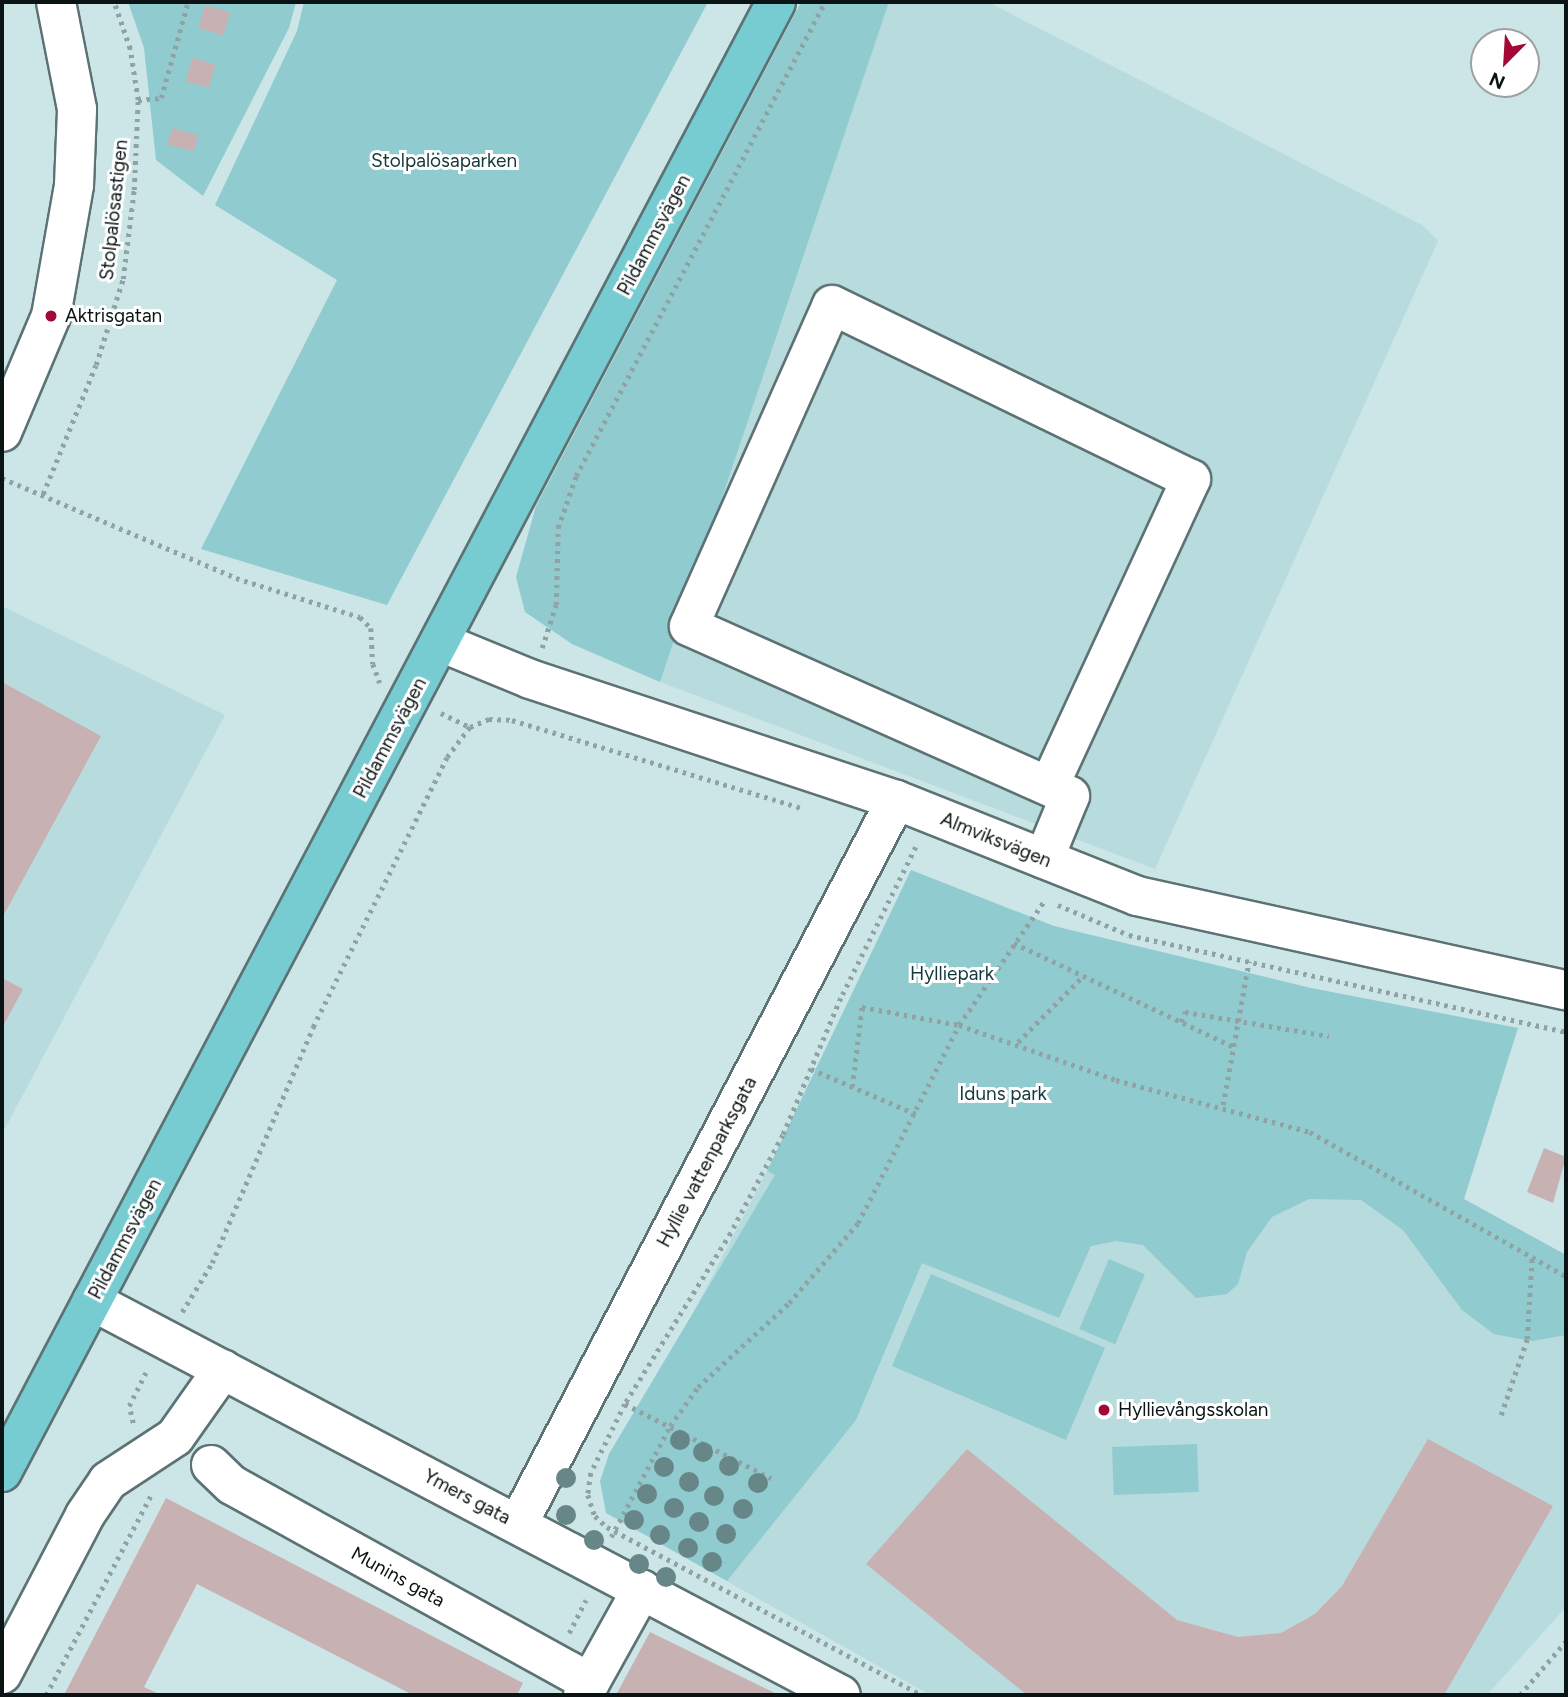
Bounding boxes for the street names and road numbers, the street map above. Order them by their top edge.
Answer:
street label: Stolpalösastigen [95,139,133,281]
street label: Pildammsvägen [613,171,695,299]
street label: Pildammsvägen [349,674,431,802]
street label: Almviksvägen [937,807,1055,873]
street label: Hyllie vattenparksgata [652,1073,762,1251]
street label: Pildammsvägen [84,1175,166,1303]
street label: Ymers gata [420,1465,514,1529]
street label: Munins gata [347,1542,449,1612]

